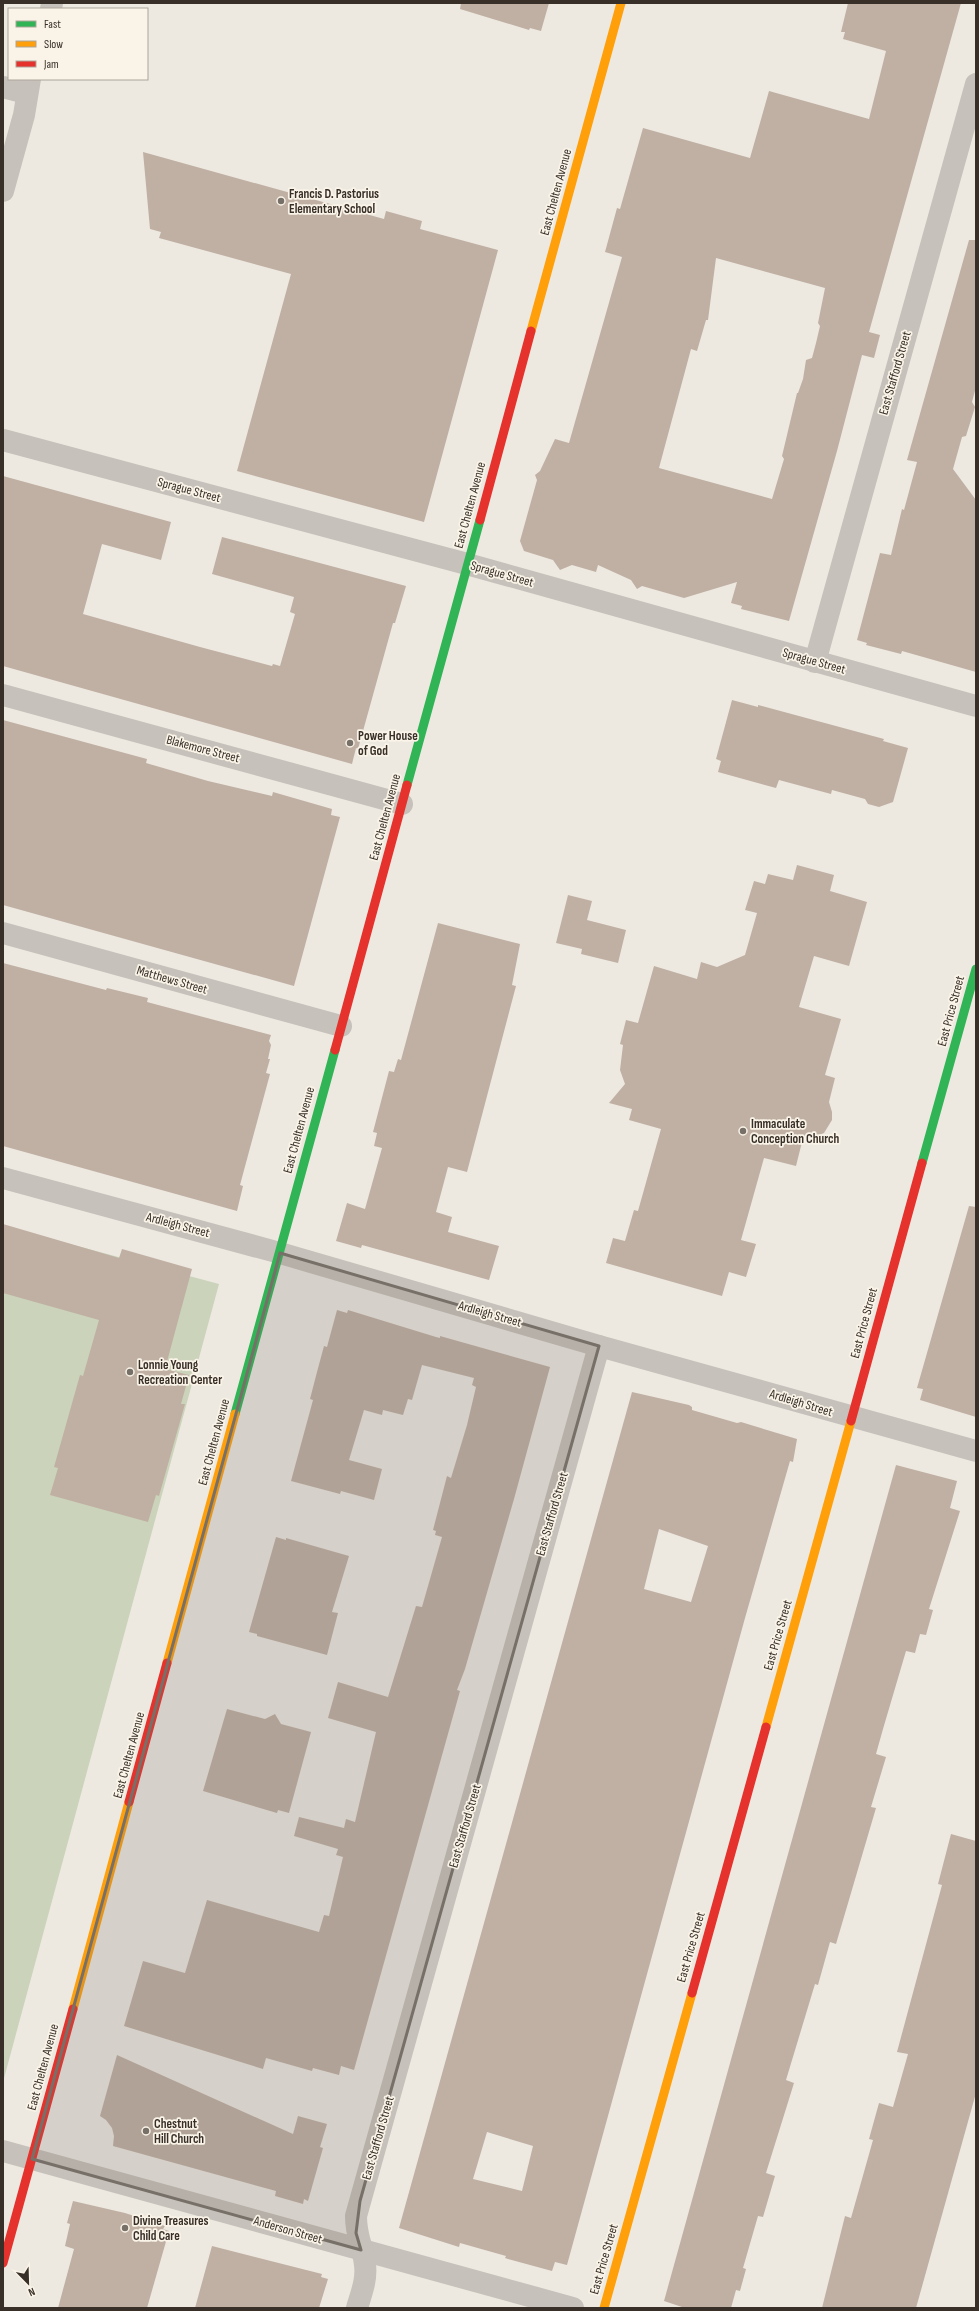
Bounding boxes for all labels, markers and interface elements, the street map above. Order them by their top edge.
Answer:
legend [8,8,148,80]
text: Fast [44,17,61,32]
text: Slow [44,37,63,52]
text: Jam [43,57,59,72]
street label: East Chelten Avenue [537,147,575,237]
place label: Francis D. Pastorius Elementary School [289,186,379,217]
marker: Francis D. Pastorius Elementary School [276,196,286,206]
street label: East Stafford Street [875,329,915,417]
street label: East Chelten Avenue [451,460,489,550]
street label: Sprague Street [156,474,222,506]
street label: Sprague Street [469,557,535,591]
street label: Sprague Street [781,644,847,678]
place label: Power House of God [358,728,418,759]
street label: Blakemore Street [165,732,241,766]
marker: Power House of God [345,738,355,748]
street label: East Chelten Avenue [366,772,404,862]
street label: Matthews Street [135,962,209,998]
street label: East Price Street [934,974,968,1048]
street label: East Chelten Avenue [280,1085,318,1175]
place label: Immaculate Conception Church [751,1116,840,1147]
marker: Immaculate Conception Church [738,1126,748,1136]
street label: Ardleigh Street [144,1209,212,1241]
street label: East Price Street [847,1286,881,1360]
street label: Ardleigh Street [456,1297,524,1331]
place label: Lonnie Young Recreation Center [138,1357,222,1388]
marker: Lonnie Young Recreation Center [125,1367,135,1377]
street label: Ardleigh Street [767,1386,834,1420]
street label: East Chelten Avenue [195,1397,233,1487]
street label: East Stafford Street [532,1470,572,1558]
street label: East Price Street [760,1598,796,1672]
street label: East Chelten Avenue [110,1710,148,1800]
street label: East Stafford Street [445,1782,485,1870]
street label: East Price Street [673,1910,709,1984]
street label: East Chelten Avenue [24,2022,62,2112]
street label: East Stafford Street [358,2094,398,2182]
place label: Chestnut Hill Church [154,2116,204,2147]
marker: Chestnut Hill Church [141,2126,151,2136]
street label: Anderson Street [251,2212,324,2247]
place label: Divine Treasures Child Care [133,2213,209,2244]
street label: East Price Street [586,2222,622,2296]
marker: Divine Treasures Child Care [120,2223,130,2233]
north arrow [8,2263,48,2303]
text: N [26,2285,37,2299]

